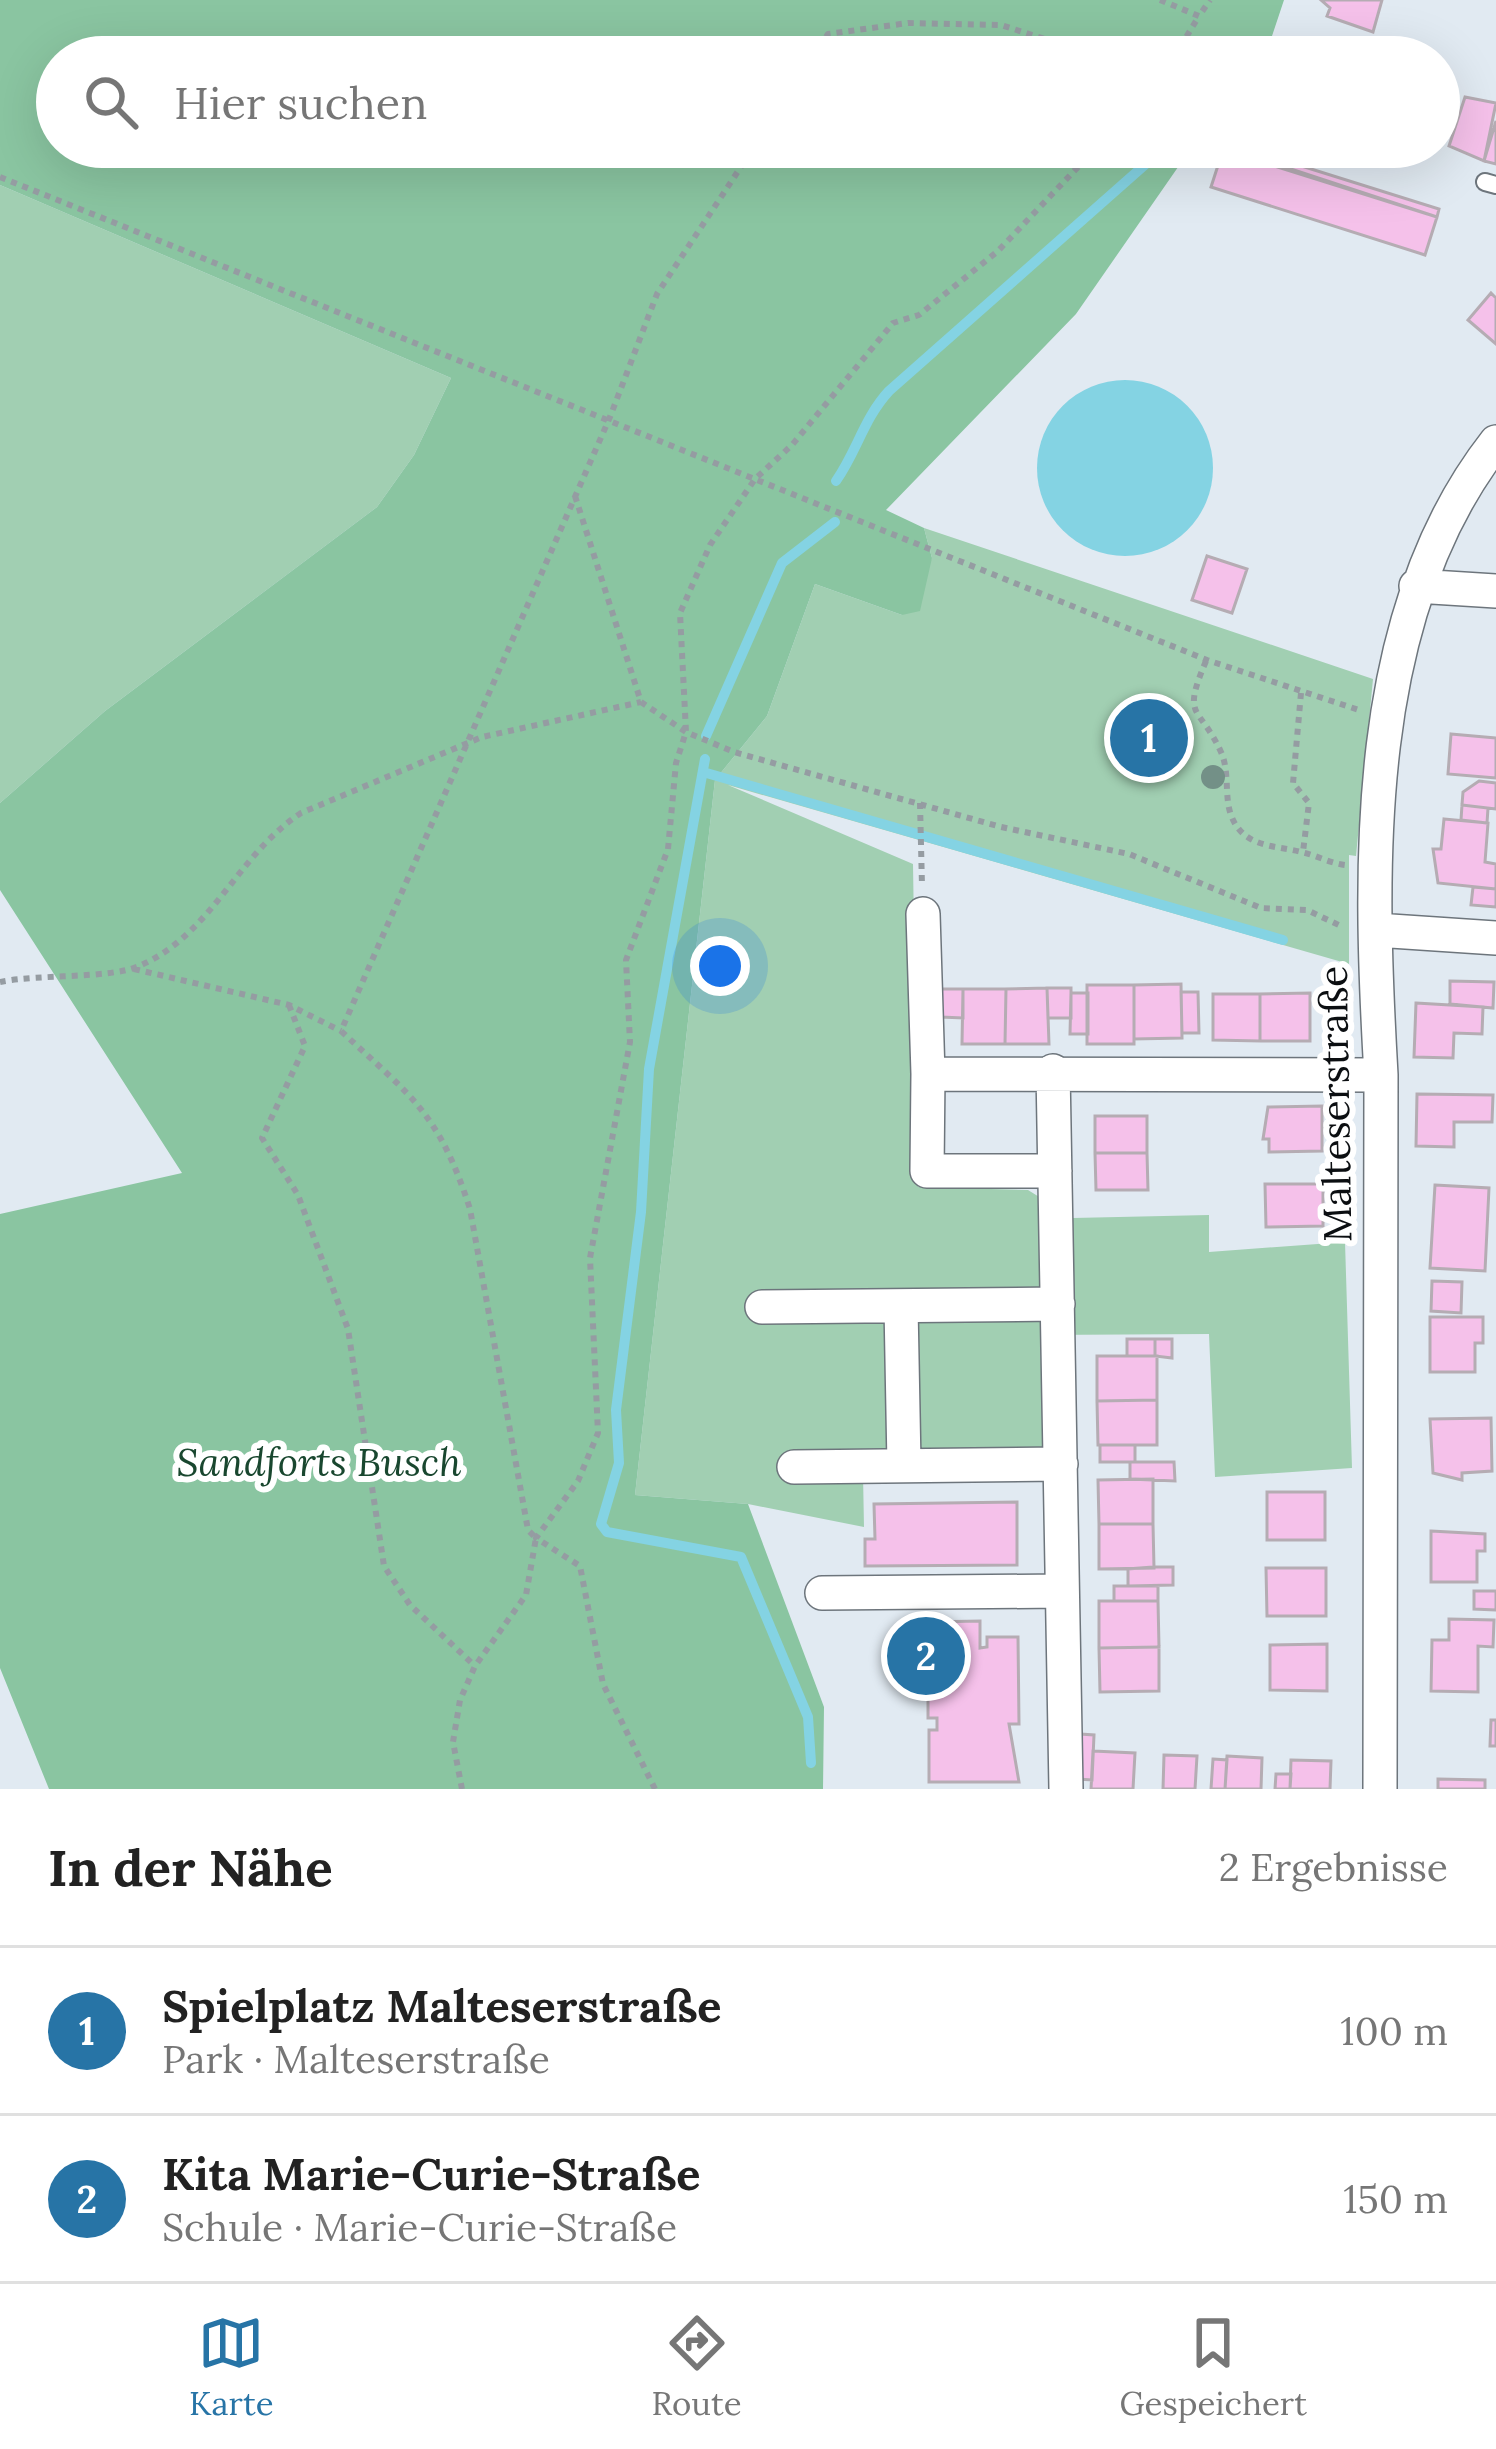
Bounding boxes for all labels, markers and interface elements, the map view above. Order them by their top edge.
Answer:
search box [36,36,1460,168]
icon: search [78,69,144,135]
text: Hier suchen [174,74,427,131]
pin: 1 [1110,693,1188,783]
your location [690,936,750,996]
street label: Malteserstraße [1308,965,1362,1243]
park label: Sandforts Busch [176,1437,462,1487]
pin: 2 [887,1611,965,1701]
text: In der Nähe [48,1835,333,1900]
text: 2 Ergebnisse [1219,1842,1448,1892]
text: Spielplatz Malteserstraße [162,1977,722,2034]
text: 1 [79,2006,95,2056]
text: 100 m [1340,2006,1448,2056]
text: Park · Malteserstraße [162,2034,550,2084]
text: Kita Marie-Curie-Straße [162,2145,700,2202]
text: 2 [77,2174,97,2224]
text: 150 m [1343,2174,1448,2224]
text: Schule · Marie-Curie-Straße [162,2202,677,2252]
tab: Karte [189,2310,274,2424]
tab: Route [651,2310,742,2424]
tab: Gespeichert [1119,2310,1307,2424]

